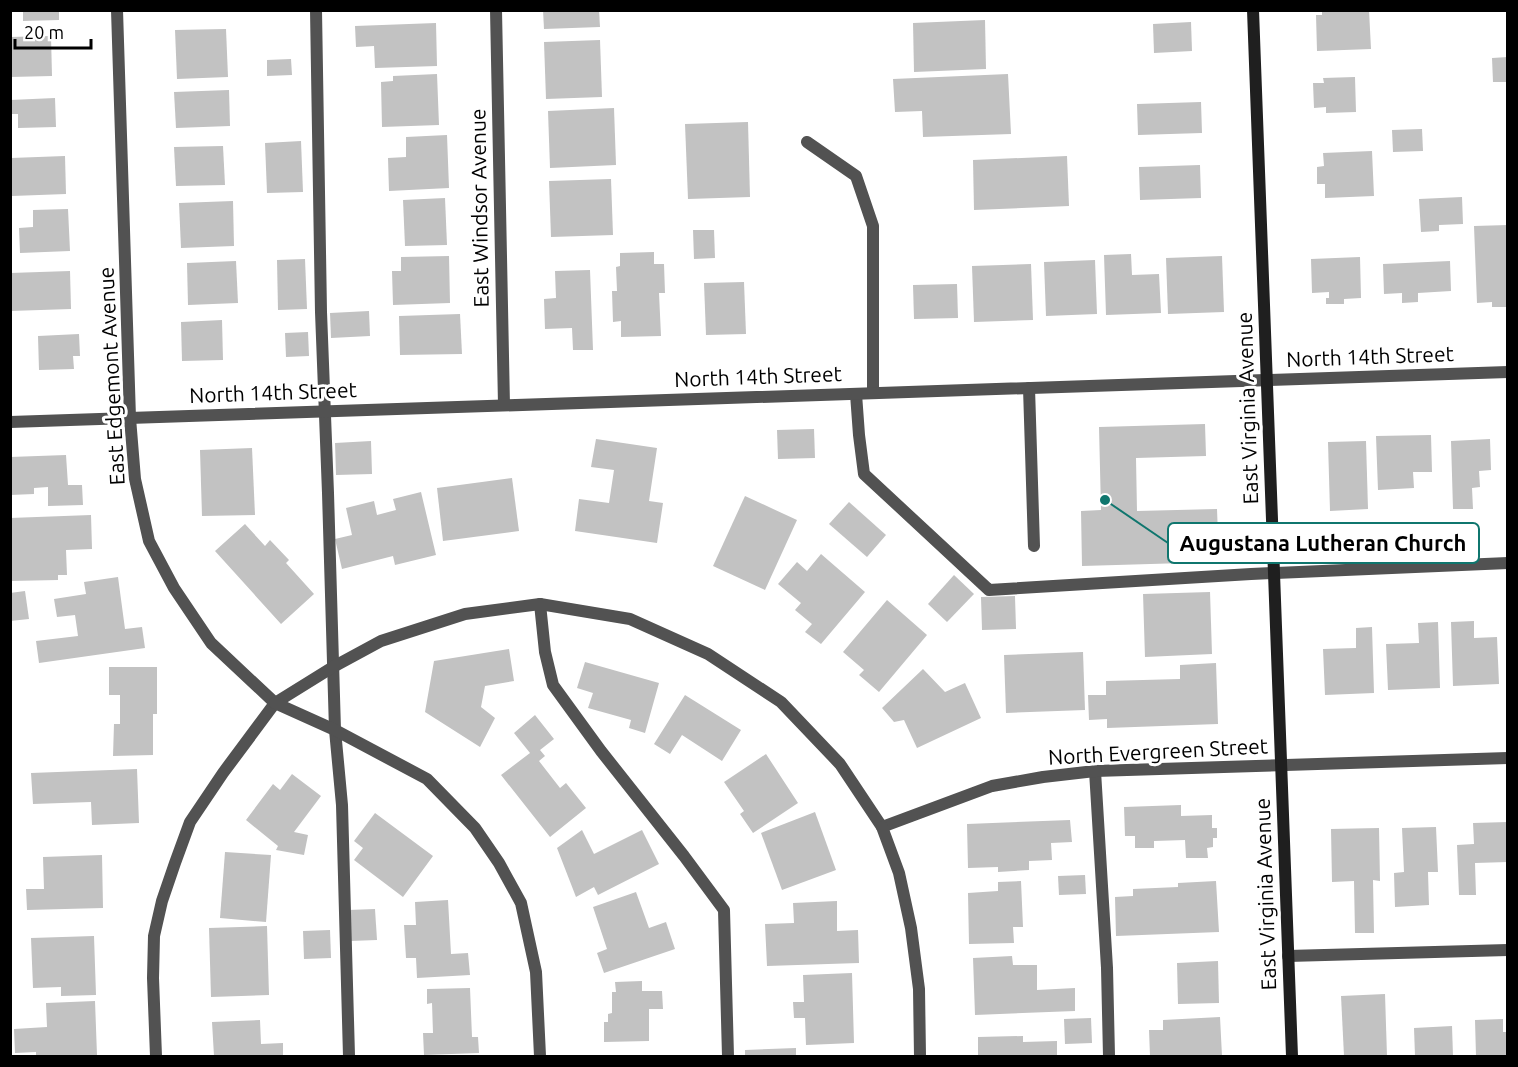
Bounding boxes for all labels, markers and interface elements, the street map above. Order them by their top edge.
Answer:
scale bar [15,12,92,50]
text: 20 m [24,22,64,42]
street label: East Windsor Avenue [465,108,493,308]
street label: East Edgemont Avenue [93,266,129,486]
street label: East Virginia Avenue [1232,311,1262,505]
street label: North 14th Street [1286,341,1454,371]
street label: North 14th Street [674,361,842,391]
street label: North 14th Street [189,377,357,407]
callout: Augustana Lutheran Church [1168,523,1479,563]
text: Augustana Lutheran Church [1180,530,1466,555]
street label: North Evergreen Street [1047,733,1269,769]
street label: East Virginia Avenue [1250,797,1280,991]

